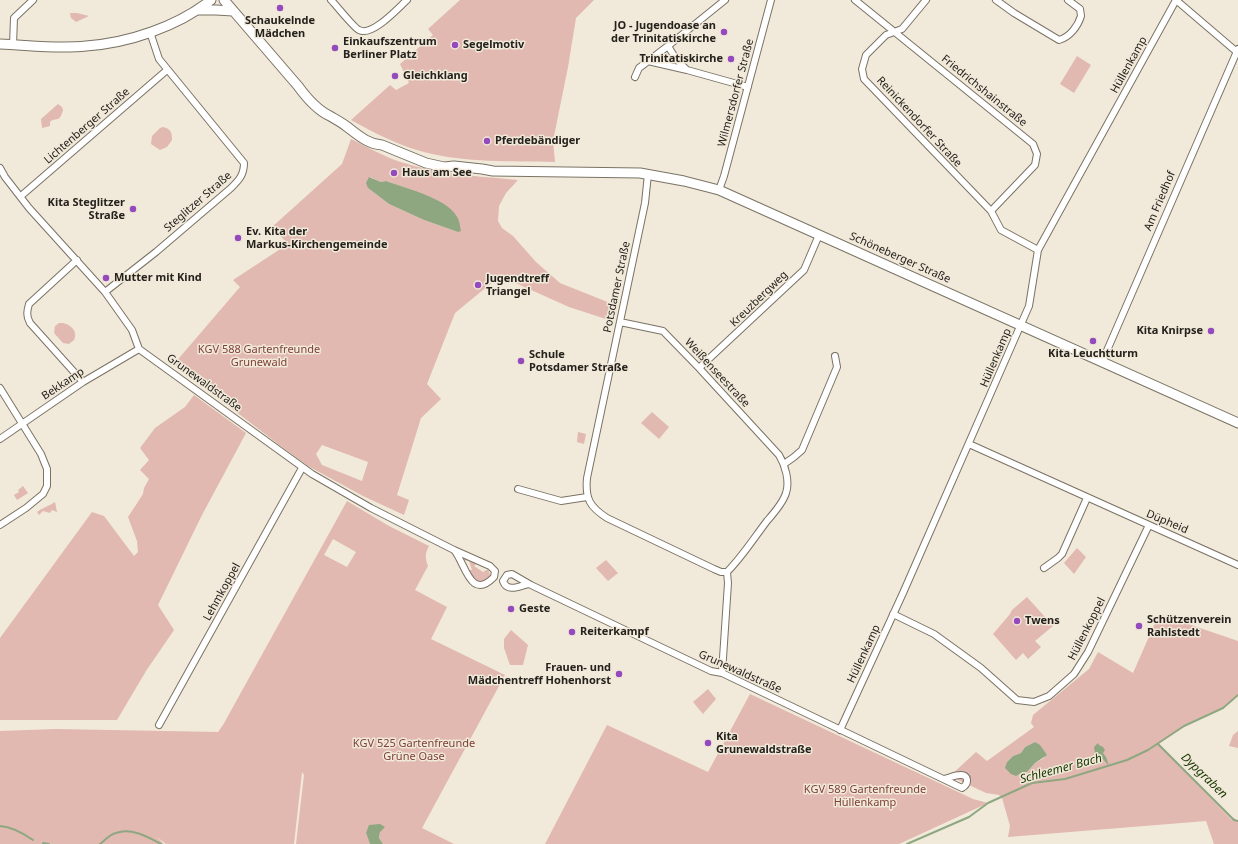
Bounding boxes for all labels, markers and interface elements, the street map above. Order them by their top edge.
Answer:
marker: Schaukelnde Mädchen [275,3,285,13]
place label: Schaukelnde Mädchen [245,14,315,40]
place label: JO - Jugendoase an der Trinitatiskirche [611,19,716,45]
marker: JO - Jugendoase an der Trinitatiskirche [719,27,729,37]
street label: Hüllenkamp [1108,34,1150,96]
place label: Einkaufszentrum Berliner Platz [343,35,437,61]
place label: Segelmotiv [463,38,524,52]
street label: Wilmersdorfer Straße [715,38,757,148]
marker: Segelmotiv [450,40,460,50]
marker: Einkaufszentrum Berliner Platz [330,43,340,53]
place label: Trinitatiskirche [639,52,723,66]
street label: Friedrichshainstraße [939,52,1029,130]
marker: Trinitatiskirche [726,54,736,64]
place label: Gleichklang [403,69,468,83]
marker: Gleichklang [390,71,400,81]
street label: Reinickendorfer Straße [874,74,964,170]
street label: Lichtenberger Straße [42,85,132,167]
place label: Pferdebändiger [495,134,580,148]
marker: Pferdebändiger [482,136,492,146]
place label: Haus am See [402,166,472,180]
marker: Haus am See [389,168,399,178]
street label: Steglitzer Straße [162,169,234,235]
street label: Am Friedhof [1142,169,1178,233]
place label: Kita Steglitzer Straße [48,196,125,222]
marker: Kita Steglitzer Straße [128,204,138,214]
place label: Ev. Kita der Markus-Kirchengemeinde [246,225,387,251]
street label: Schöneberger Straße [847,230,953,286]
marker: Ev. Kita der Markus-Kirchengemeinde [233,233,243,243]
street label: Potsdamer Straße [601,240,633,334]
street label: Kreuzbergweg [727,268,791,330]
place label: Mutter mit Kind [114,271,202,285]
place label: Jugendtreff Triangel [486,272,549,298]
marker: Mutter mit Kind [101,273,111,283]
marker: Jugendtreff Triangel [473,280,483,290]
place label: Kita Knirpse [1136,324,1203,338]
marker: Kita Knirpse [1206,326,1216,336]
street label: Hüllenkamp [978,327,1014,389]
street label: Weißenseestraße [682,336,752,410]
marker: Kita Leuchtturm [1088,336,1098,346]
park label: KGV 588 Gartenfreunde Grunewald [198,343,320,369]
place label: Kita Leuchtturm [1048,347,1138,361]
place label: Schule Potsdamer Straße [529,348,628,374]
street label: Grunewaldstraße [164,351,244,415]
marker: Schule Potsdamer Straße [516,356,526,366]
street label: Bekkamp [39,365,87,403]
street label: Düpheid [1144,507,1190,537]
street label: Lehmkoppel [201,561,243,623]
street label: Hüllenkoppel [1066,595,1108,663]
place label: Geste [519,602,550,616]
marker: Geste [506,604,516,614]
place label: Schützenverein Rahlstedt [1147,613,1232,639]
place label: Twens [1025,614,1060,628]
marker: Twens [1012,616,1022,626]
marker: Schützenverein Rahlstedt [1134,621,1144,631]
street label: Hüllenkamp [845,623,883,685]
place label: Reiterkampf [580,625,649,639]
marker: Reiterkampf [567,627,577,637]
street label: Grunewaldstraße [696,648,784,696]
place label: Frauen- und Mädchentreff Hohenhorst [468,661,611,687]
marker: Frauen- und Mädchentreff Hohenhorst [614,669,624,679]
place label: Kita Grunewaldstraße [716,730,812,756]
park label: KGV 525 Gartenfreunde Grüne Oase [353,737,475,763]
marker: Kita Grunewaldstraße [703,738,713,748]
water label: Dypgraben [1178,750,1230,802]
water label: Schleemer Bach [1018,751,1104,787]
park label: KGV 589 Gartenfreunde Hüllenkamp [804,783,926,809]

